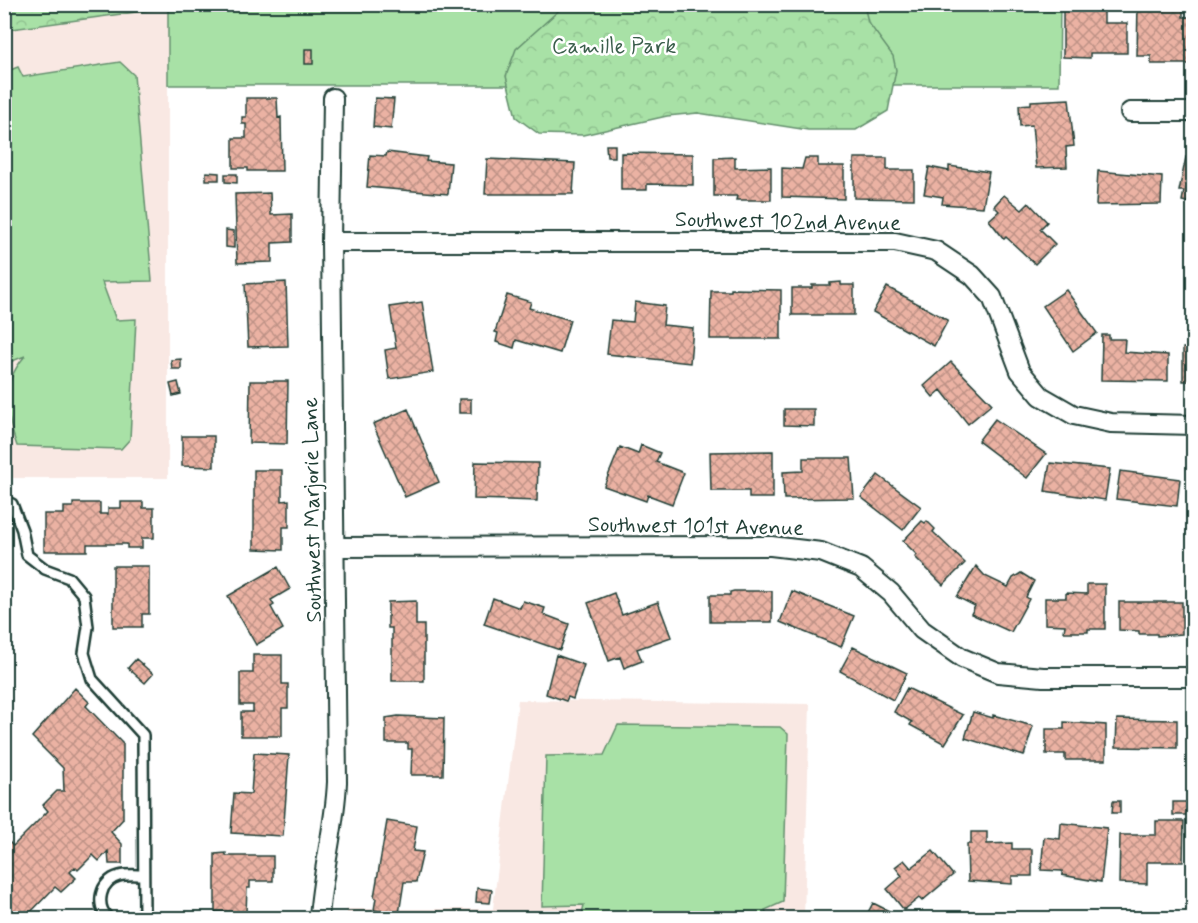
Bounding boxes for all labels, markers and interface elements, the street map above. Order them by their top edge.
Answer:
park label: Camille Park [552,33,676,61]
street label: Southwest 102nd Avenue [675,206,901,238]
street label: Southwest Marjorie Lane [297,397,329,623]
street label: Southwest 101st Avenue [588,511,804,543]

